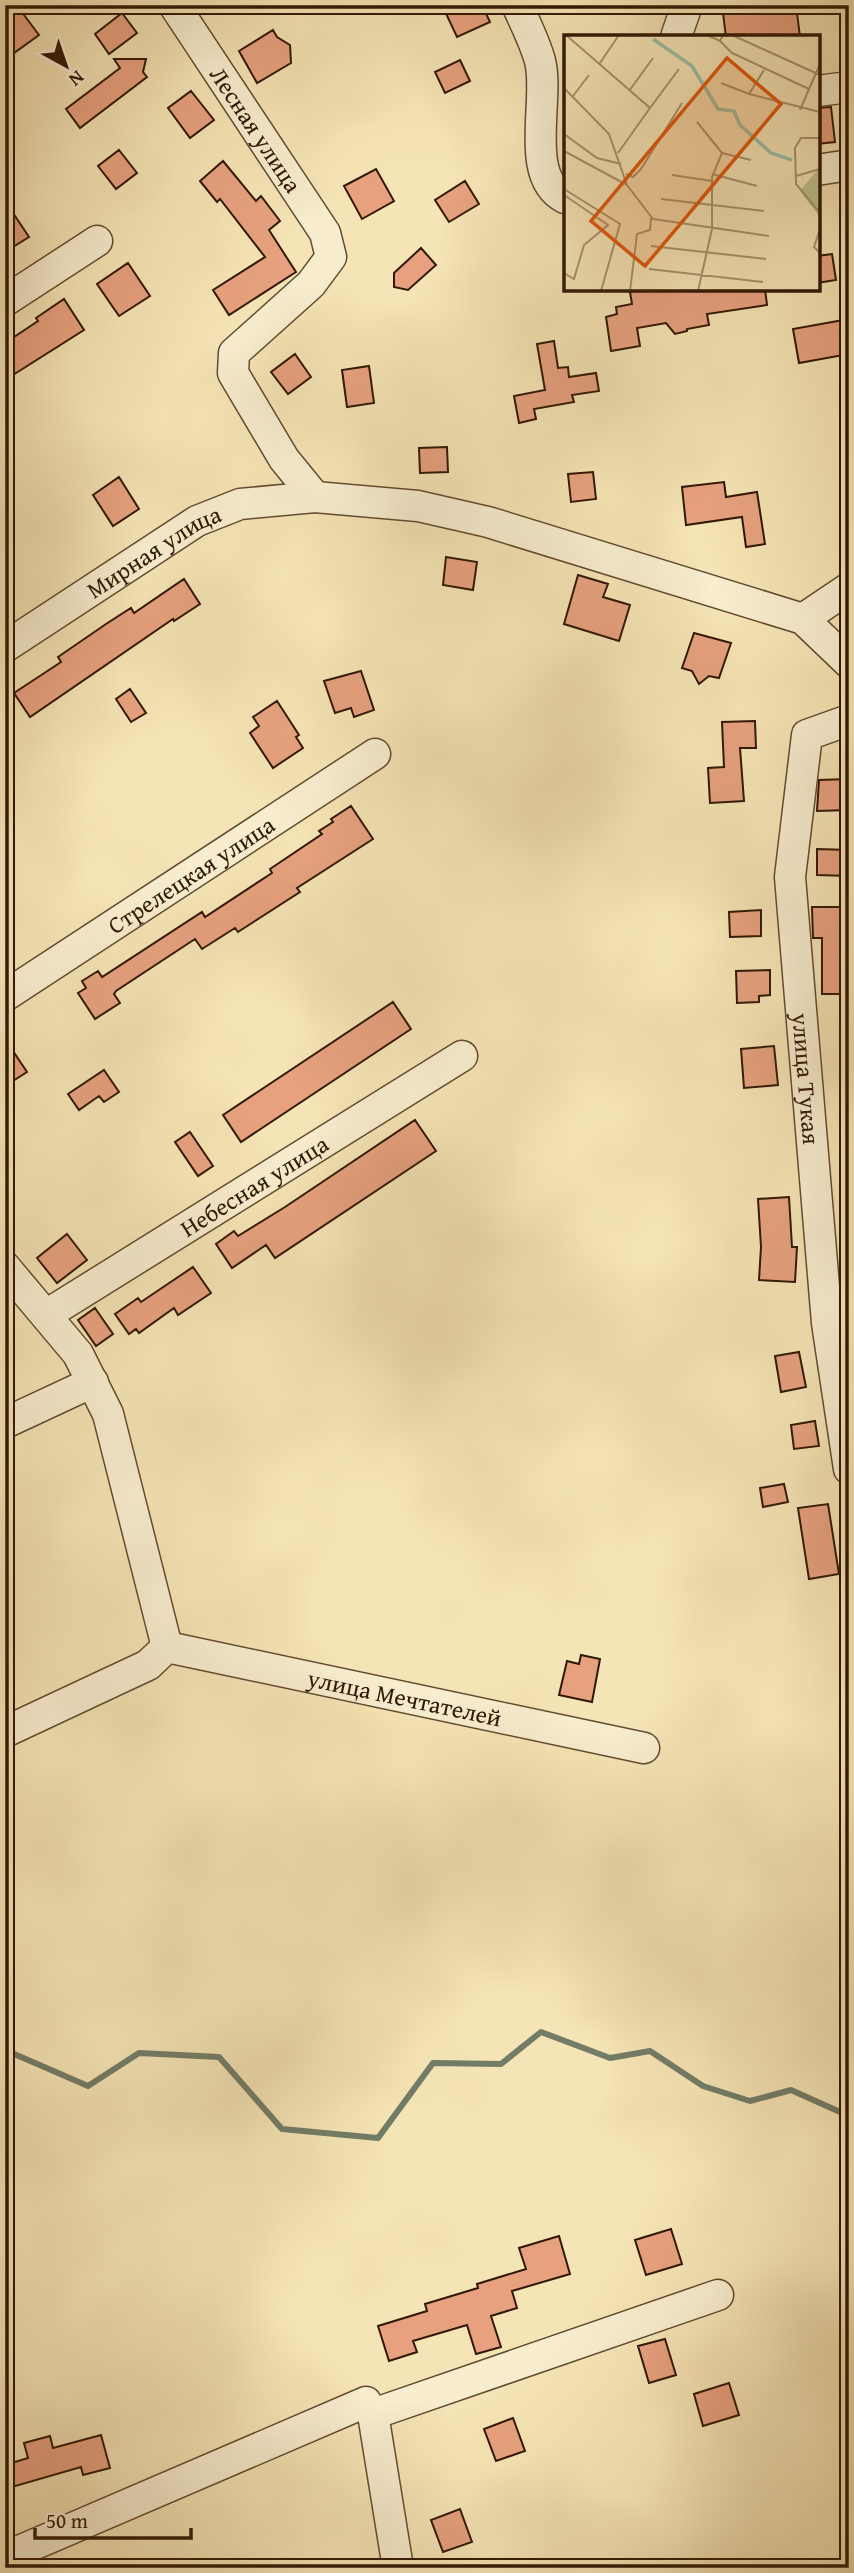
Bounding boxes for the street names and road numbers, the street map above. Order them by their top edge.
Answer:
street label: Лесная улица [202,59,311,200]
street label: Мирная улица [79,496,226,607]
street label: Стрелецкая улица [100,807,282,942]
street label: улица Тукая [784,1010,830,1146]
street label: Небесная улица [173,1126,335,1245]
street label: улица Мечтателей [303,1660,505,1735]

